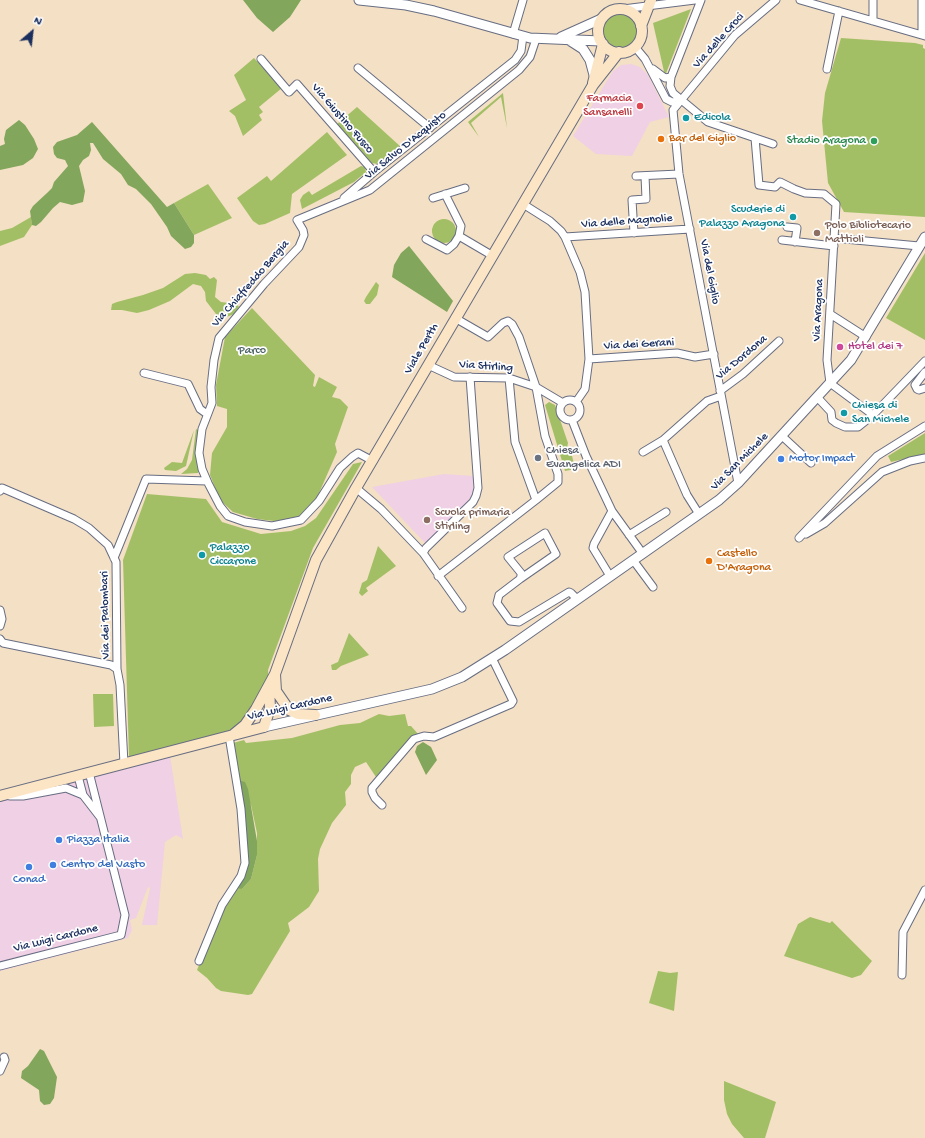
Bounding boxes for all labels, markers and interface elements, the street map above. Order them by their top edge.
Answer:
street label: Via delle Croci [690,10,748,72]
north arrow [12,12,52,52]
text: N [32,14,44,28]
street label: Via Giustino Fusco [308,81,376,157]
place label: Farmacia Sansanelli [583,92,632,120]
marker: Farmacia Sansanelli [635,101,645,111]
street label: Via Salvo D'Acquisto [362,109,450,183]
place label: Edicola [694,111,731,125]
marker: Edicola [681,113,691,123]
place label: Bar del Giglio [669,132,736,146]
marker: Bar del Giglio [656,134,666,144]
place label: Stadio Aragona [787,134,866,148]
marker: Stadio Aragona [869,136,879,146]
place label: Scuderie di Palazzo Aragona [699,203,785,231]
street label: Via delle Magnolie [581,212,673,232]
marker: Scuderie di Palazzo Aragona [788,212,798,222]
place label: Polo Bibliotecario Mattioli [825,219,911,247]
marker: Polo Bibliotecario Mattioli [812,228,822,238]
street label: Via Chiafreddo Bergia [209,237,293,331]
street label: Via del Giglio [696,238,722,306]
street label: Via Aragona [810,279,828,341]
street label: Viale Perth [402,321,442,377]
street label: Via Dordona [713,332,771,384]
street label: Via dei Gerani [603,336,675,354]
place label: Hotel dei 7 [848,340,903,354]
marker: Hotel dei 7 [835,342,845,352]
park label: Parco [238,344,266,358]
street label: Via Stirling [459,358,513,376]
place label: Chiesa di San Michele [852,399,909,427]
marker: Chiesa di San Michele [839,408,849,418]
street label: Via San Michele [708,430,772,494]
place label: Chiesa Evangelica ADI [546,444,621,472]
place label: Motor Impact [789,452,855,466]
marker: Chiesa Evangelica ADI [533,453,543,463]
marker: Motor Impact [776,454,786,464]
place label: Scuola primaria Stirling [435,506,510,534]
marker: Scuola primaria Stirling [422,515,432,525]
place label: Palazzo Ciccarone [210,541,256,569]
place label: Castello D'Aragona [717,547,771,575]
marker: Palazzo Ciccarone [197,550,207,560]
marker: Castello D'Aragona [704,556,714,566]
street label: Via dei Palombari [98,571,114,659]
street label: Via Luigi Cardone [246,691,334,725]
place label: Piazza Italia [67,833,129,847]
marker: Piazza Italia [54,835,64,845]
place label: Centro del Vasto [61,858,145,872]
marker: Centro del Vasto [48,860,58,870]
marker: Conad [24,862,34,872]
place label: Conad [13,873,45,887]
street label: Via Luigi Cardone [12,922,100,956]

